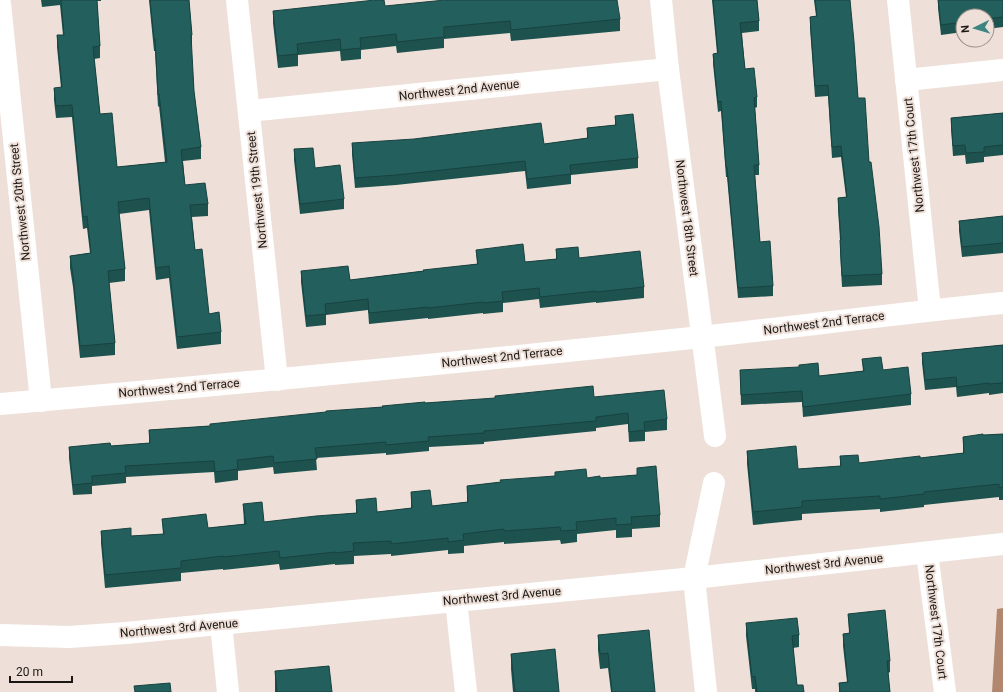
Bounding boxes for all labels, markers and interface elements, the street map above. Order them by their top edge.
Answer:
north arrow [955,8,995,48]
text: N [959,24,972,33]
street label: Northwest 2nd Avenue [398,77,520,103]
street label: Northwest 17th Court [901,97,927,213]
street label: Northwest 19th Street [244,131,270,249]
street label: Northwest 20th Street [7,143,33,261]
street label: Northwest 18th Street [673,159,701,277]
street label: Northwest 2nd Terrace [763,309,885,337]
street label: Northwest 2nd Terrace [441,344,563,370]
street label: Northwest 2nd Terrace [118,376,240,400]
street label: Northwest 3rd Avenue [764,551,884,577]
street label: Northwest 17th Court [922,564,950,680]
street label: Northwest 3rd Avenue [442,584,562,608]
street label: Northwest 3rd Avenue [119,616,239,640]
scale bar [10,658,72,684]
text: 20 m [16,665,43,679]

